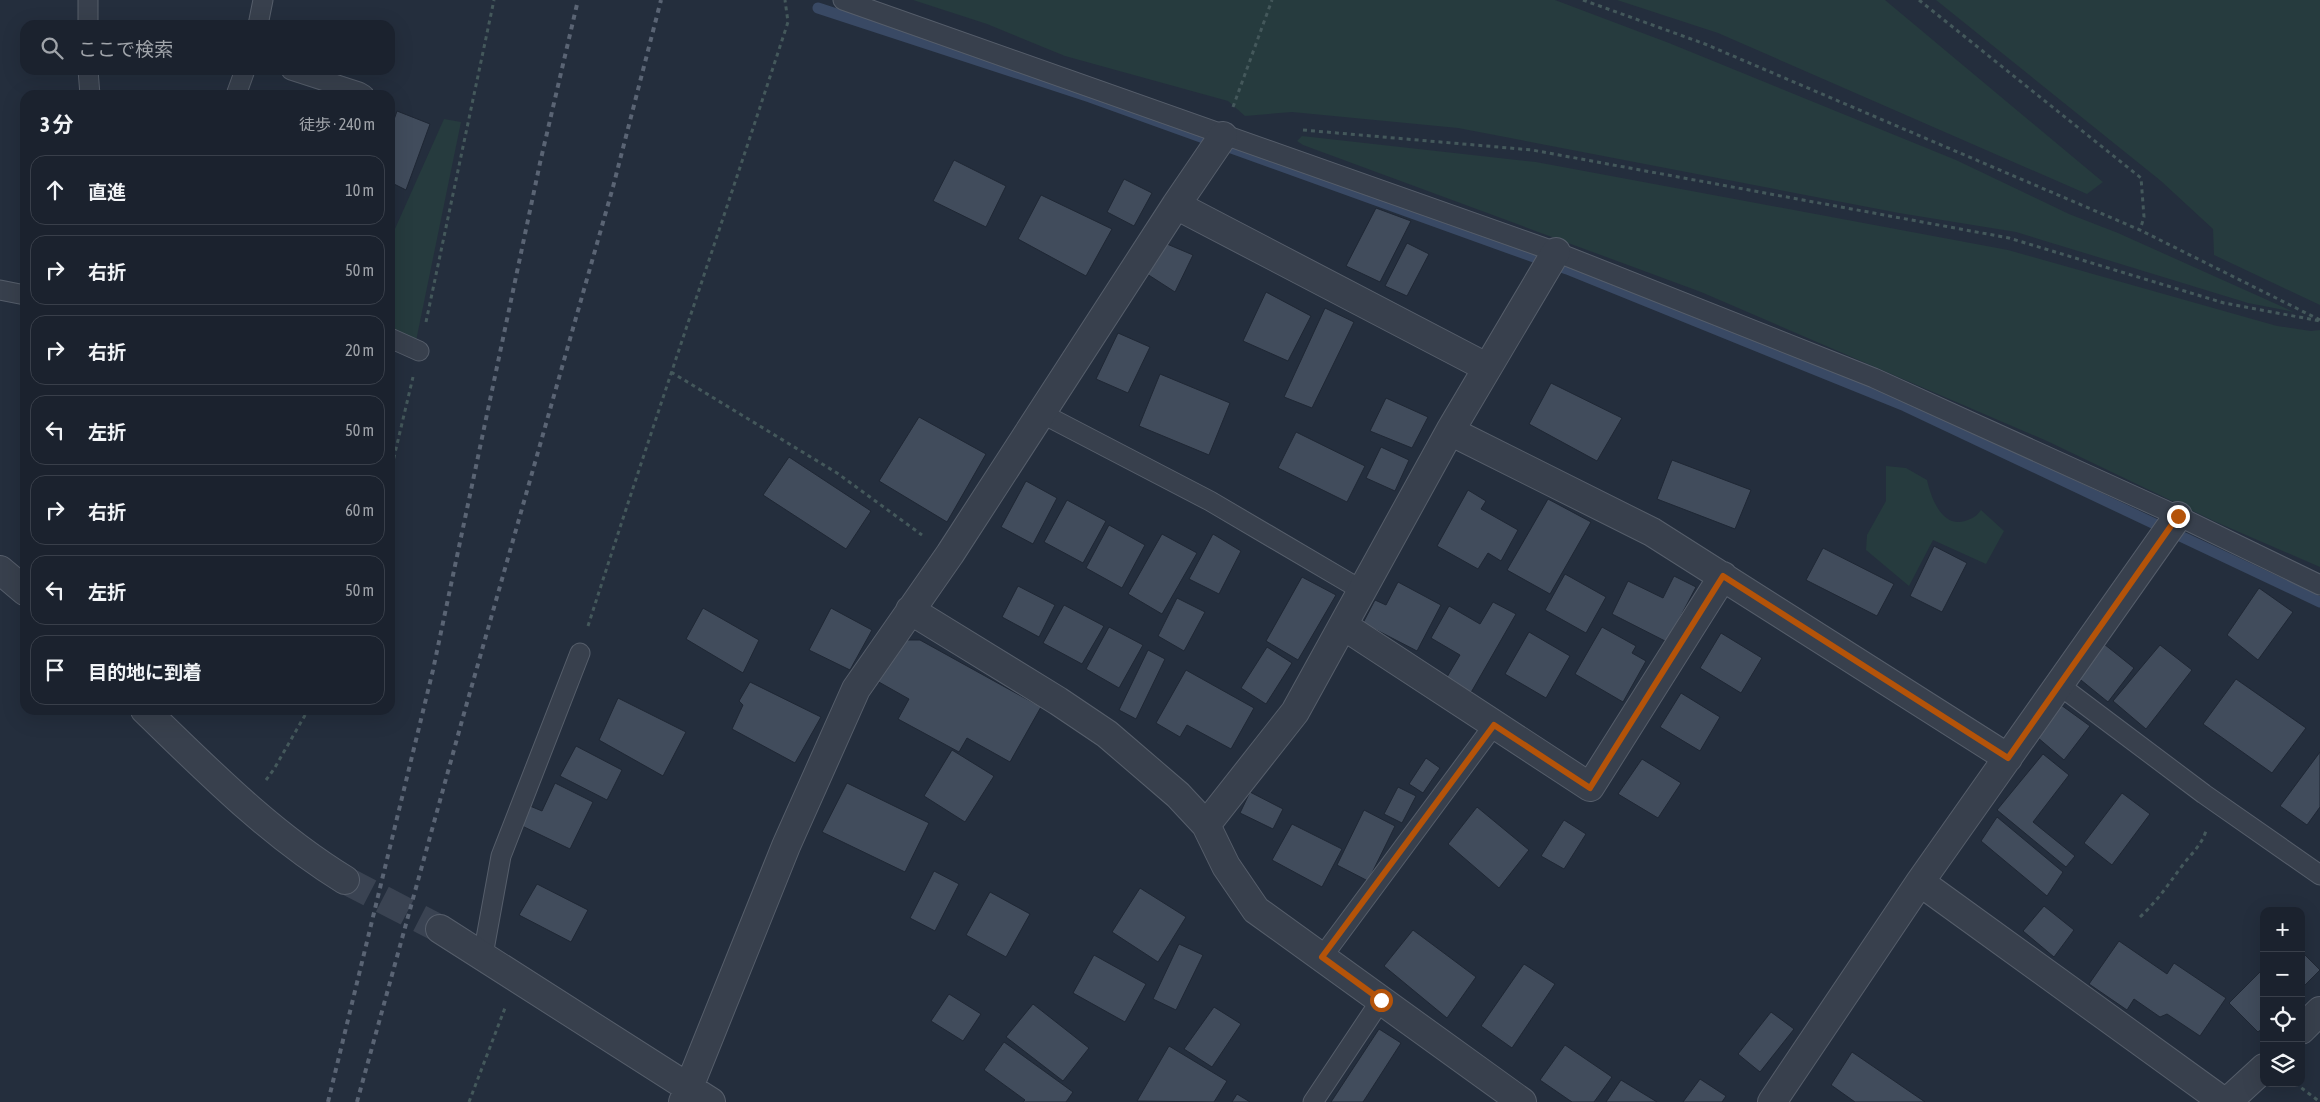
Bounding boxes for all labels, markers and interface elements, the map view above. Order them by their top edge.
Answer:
search box [20,20,395,75]
icon: search [38,34,66,62]
text: ここで検索 [78,38,173,60]
text: 3 分 [40,112,74,136]
text: 徒歩 · 240 m [299,115,375,133]
icon: ahead [41,176,69,204]
text: 直進 [88,181,126,203]
text: 10 m [345,181,374,199]
icon: right [41,256,69,284]
text: 右折 [88,261,126,283]
text: 50 m [345,261,374,279]
icon: right [41,336,69,364]
text: 右折 [88,341,126,363]
text: 20 m [345,341,374,359]
icon: left [41,416,69,444]
text: 左折 [88,421,126,443]
text: 50 m [345,421,374,439]
icon: right [41,496,69,524]
text: 右折 [88,501,126,523]
text: 60 m [345,501,374,519]
route end [2167,505,2190,528]
icon: left [41,576,69,604]
text: 左折 [88,581,126,603]
text: 50 m [345,581,374,599]
icon: arrive [41,656,69,684]
text: 目的地に到着 [88,661,202,683]
map controls [2260,907,2305,1087]
button: + [2260,907,2305,952]
button: − [2260,952,2305,997]
route start [1370,989,1393,1012]
button: locate [2260,997,2305,1042]
button: layers [2260,1042,2305,1087]

